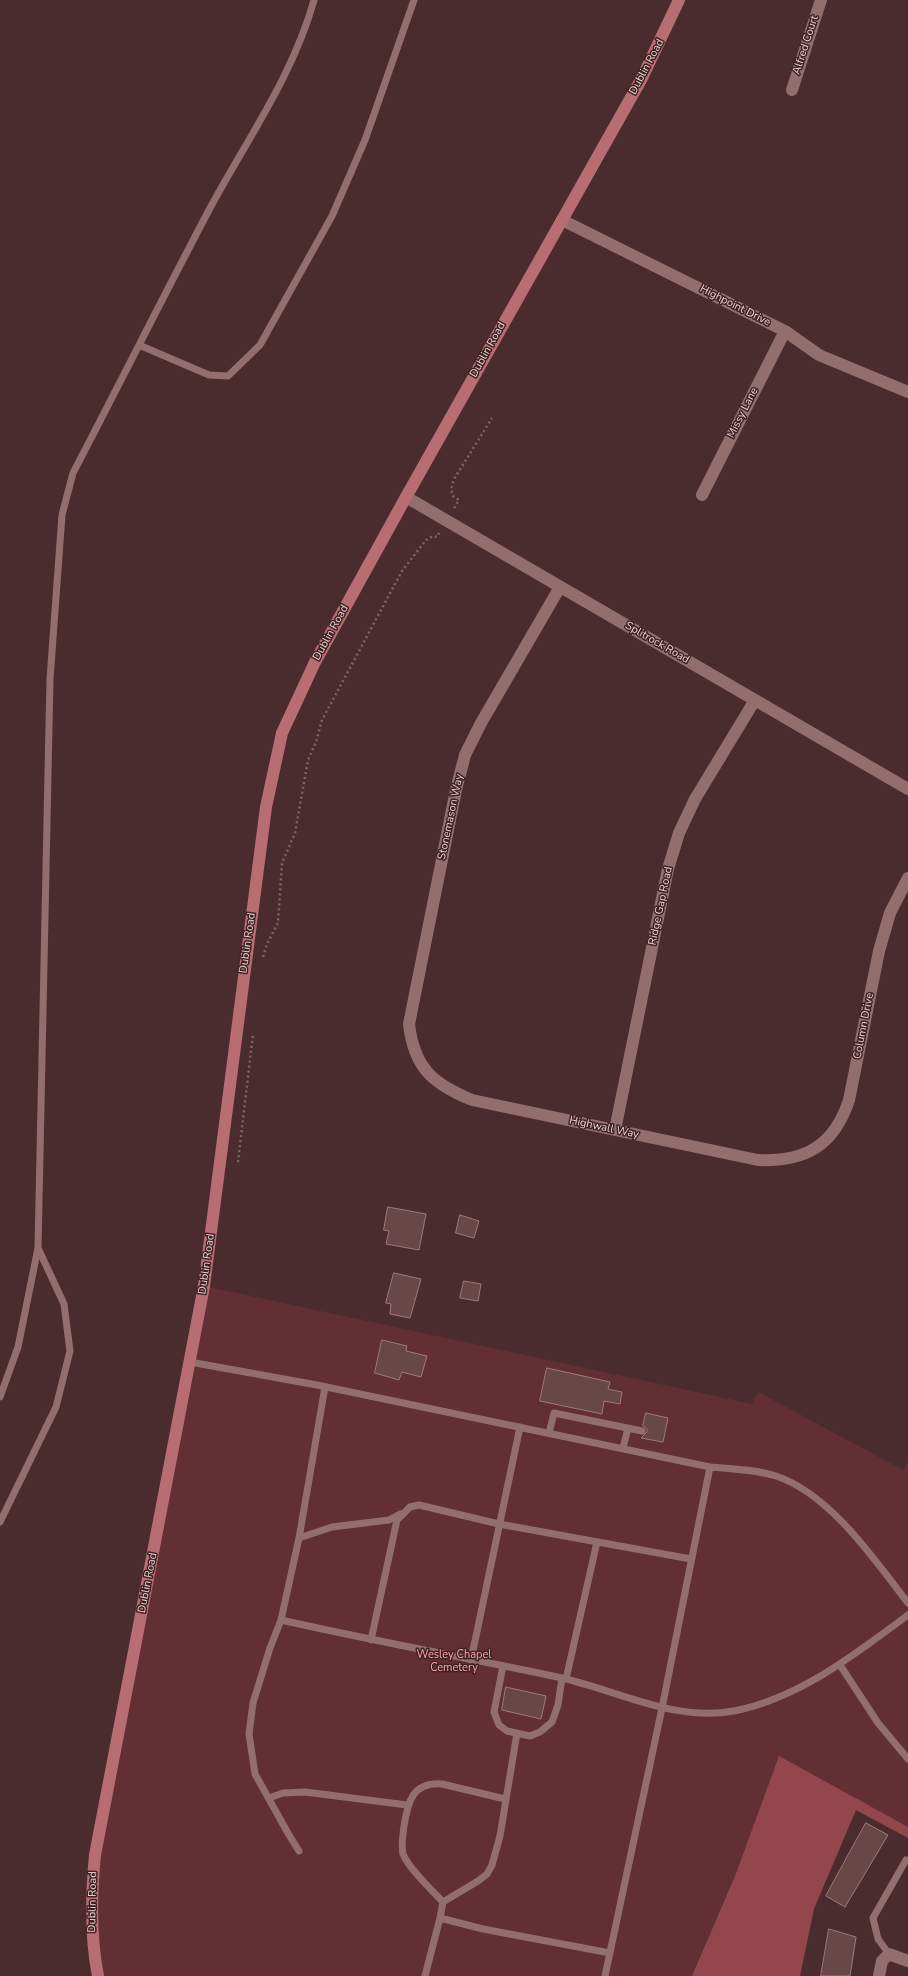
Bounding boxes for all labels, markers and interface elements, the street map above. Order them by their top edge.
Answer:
street label: Alfred Court [790,14,822,76]
street label: Dublin Road [627,37,667,97]
street label: Highpoint Drive [697,282,773,330]
street label: Dublin Road [467,320,509,380]
street label: Missy Lane [725,386,761,440]
street label: Dublin Road [310,603,352,663]
street label: Splitrock Road [623,619,691,667]
street label: Stonemason Way [435,773,467,861]
street label: Ridge Gap Road [646,865,676,947]
street label: Dublin Road [237,912,259,974]
street label: Column Drive [851,992,877,1060]
street label: Highwall Way [568,1114,640,1142]
street label: Dublin Road [196,1233,218,1295]
street label: Dublin Road [136,1552,160,1614]
park label: Wesley Chapel Cemetery [416,1648,492,1674]
street label: Dublin Road [86,1871,100,1933]

